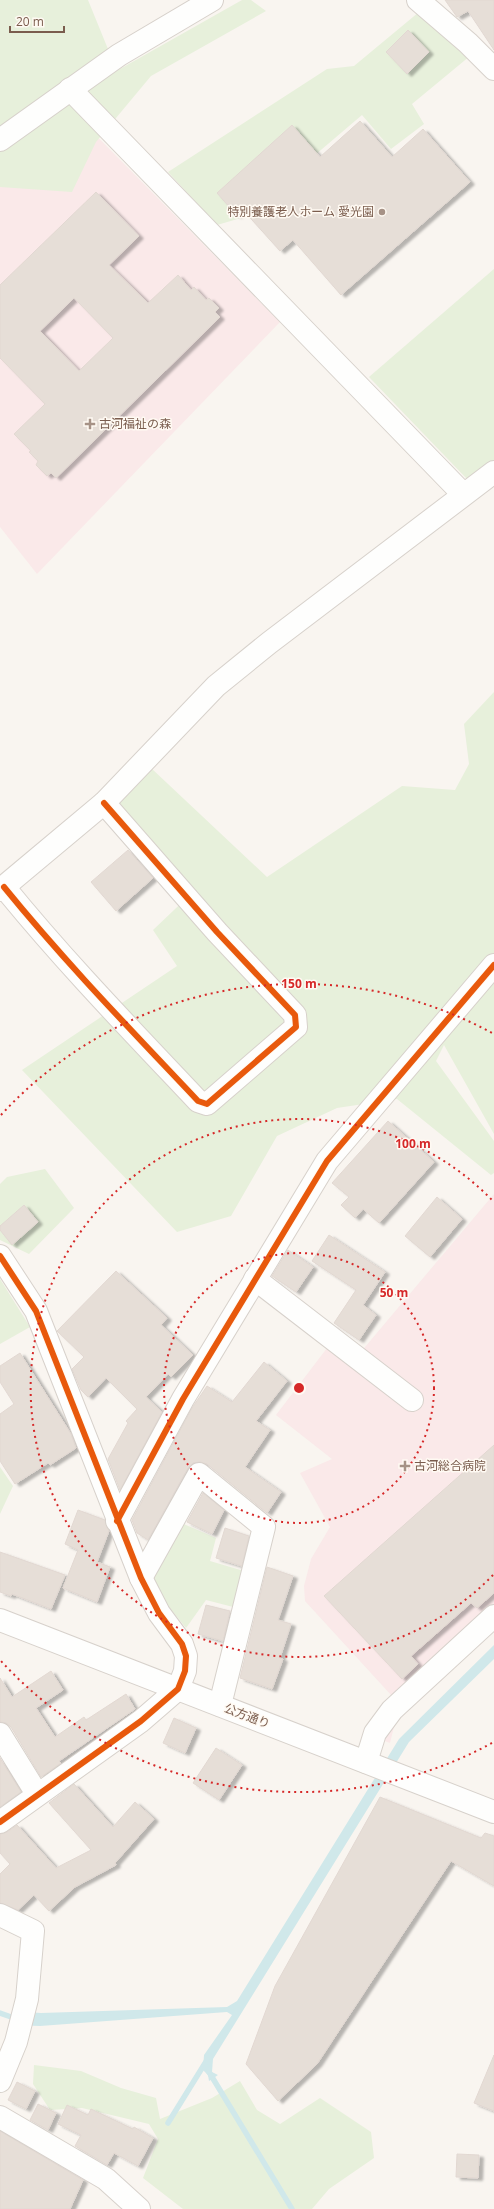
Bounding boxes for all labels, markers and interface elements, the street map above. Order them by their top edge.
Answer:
scale bar [10,8,64,34]
text: 20 m [16,13,44,30]
place label: 特別養護老人ホーム 愛光園 [227,203,374,220]
marker: 特別養護老人ホーム 愛光園 [377,207,387,217]
place label: 古河福祉の森 [99,415,171,432]
marker: 古河福祉の森 [84,418,96,430]
text: 150 m [281,975,317,992]
text: 100 m [395,1135,431,1152]
text: 50 m [380,1284,408,1301]
centre of rings [292,1381,306,1395]
place label: 古河総合病院 [414,1457,486,1474]
marker: 古河総合病院 [399,1460,411,1472]
street label: 公方通り [222,1699,273,1732]

